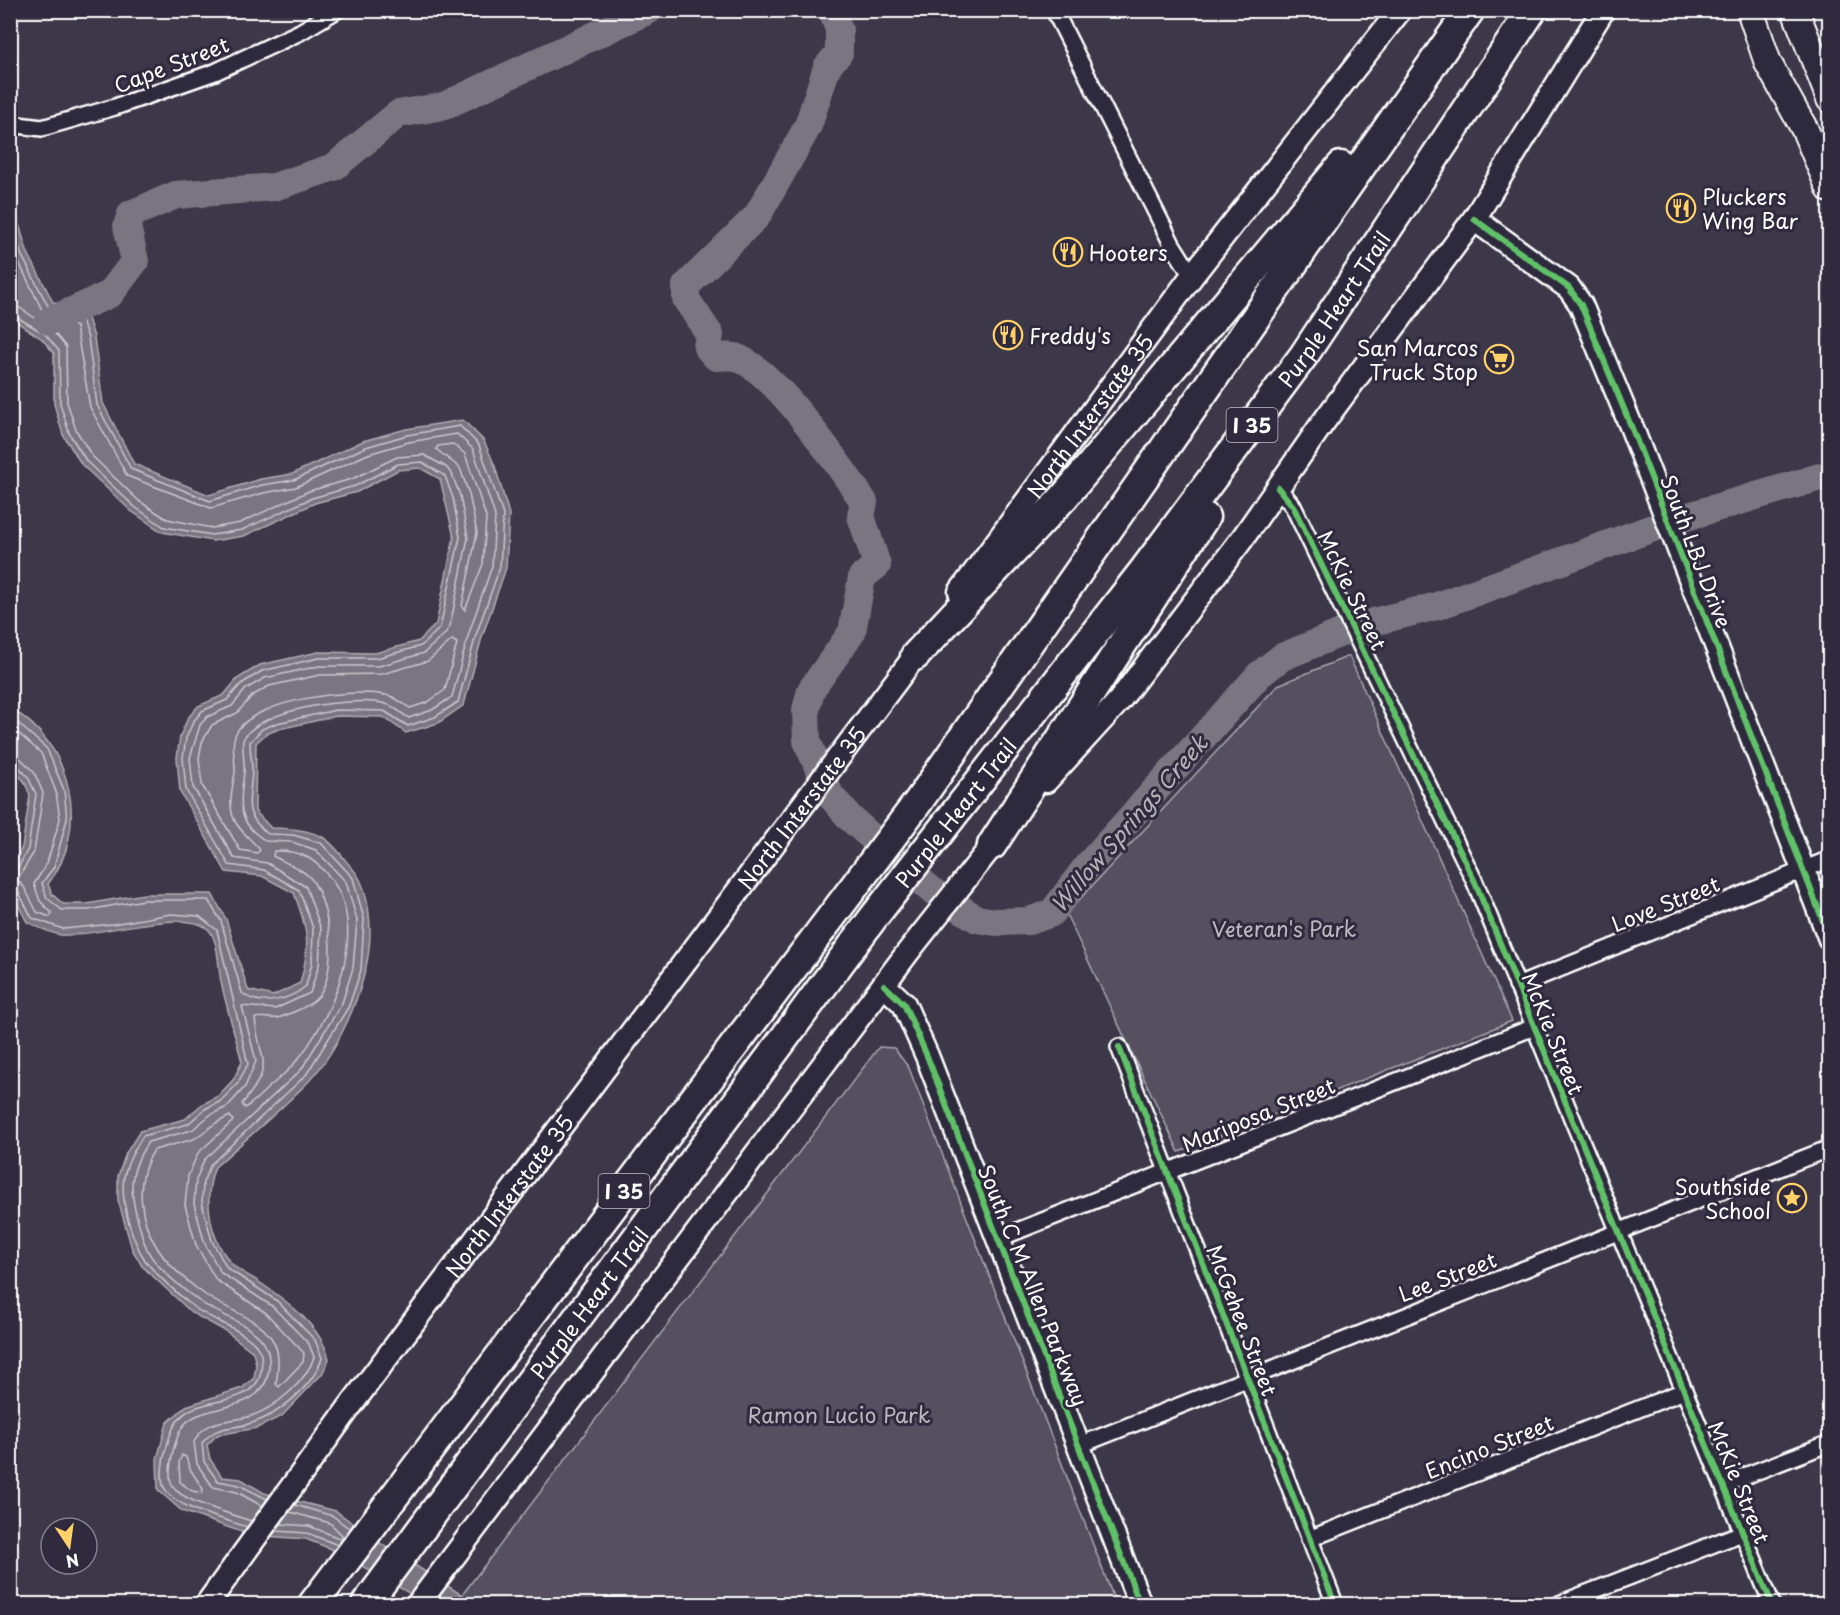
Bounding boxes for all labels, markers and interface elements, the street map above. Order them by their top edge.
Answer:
street label: Cape Street [109,27,233,101]
place label: Pluckers Wing Bar [1702,180,1798,236]
restaurant icon: Pluckers Wing Bar [1665,192,1697,224]
street label: Purple Heart Trail [1270,224,1398,393]
restaurant icon: Hooters [1052,236,1084,268]
place label: Hooters [1089,236,1168,268]
restaurant icon: Freddy's [992,319,1024,351]
place label: Freddy's [1029,319,1111,351]
street label: North Interstate 35 [1018,327,1161,504]
place label: San Marcos Truck Stop [1356,331,1478,387]
supermarket icon: San Marcos Truck Stop [1483,343,1515,375]
road number: I 35 [1226,408,1278,442]
street label: South LBJ Drive [1653,470,1741,632]
street label: McKie Street [1310,525,1396,655]
street label: North Interstate 35 [729,719,873,895]
water label: Willow Springs Creek [1042,726,1215,919]
street label: Purple Heart Trail [887,731,1024,894]
street label: Love Street [1606,867,1724,939]
park label: Veteran's Park [1212,912,1357,944]
street label: McKie Street [1515,967,1593,1099]
street label: Mariposa Street [1177,1069,1339,1159]
street label: North Interstate 35 [437,1107,581,1284]
street label: South C M Allen Parkway [971,1159,1097,1411]
place label: Southside School [1675,1170,1771,1226]
road number: I 35 [598,1174,650,1208]
place icon: Southside School [1776,1182,1808,1214]
street label: Purple Heart Trail [522,1220,656,1385]
street label: McGehee Street [1199,1240,1287,1400]
street label: Lee Street [1393,1243,1501,1309]
park label: Ramon Lucio Park [747,1398,931,1430]
street label: Encino Street [1420,1406,1558,1486]
street label: McKie Street [1701,1416,1779,1548]
north arrow [39,1516,99,1576]
text: N [64,1548,81,1575]

